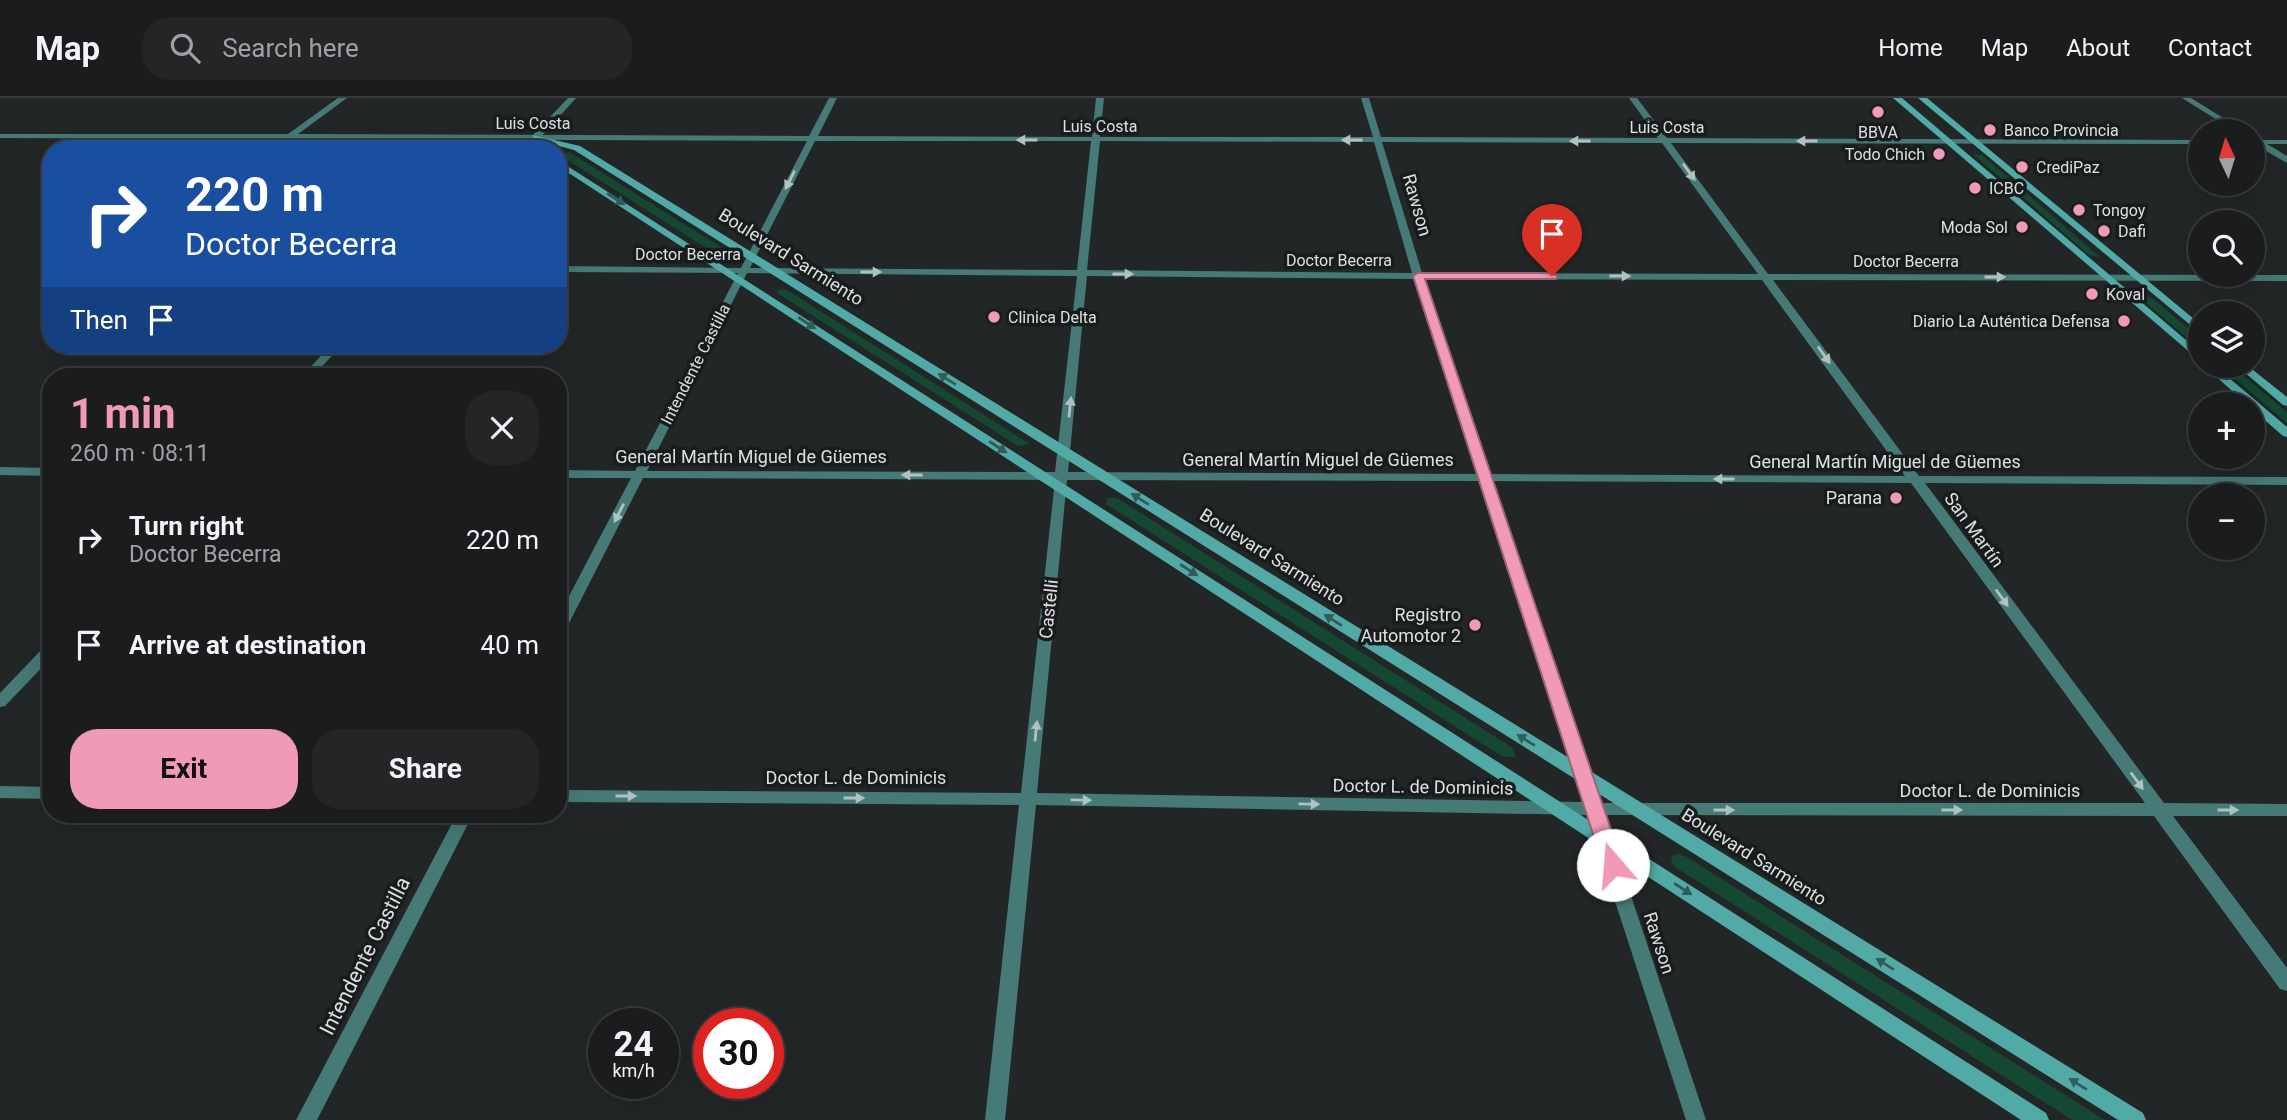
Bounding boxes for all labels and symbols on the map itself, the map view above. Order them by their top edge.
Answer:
marker: BBVA [1870,104,1886,120]
street label: Luis Costa [496,114,570,133]
street label: Luis Costa [1063,117,1137,136]
street label: Luis Costa [1630,118,1704,137]
north arrow [2188,119,2264,196]
place label: Banco Provincia [2004,121,2119,140]
marker: Banco Provincia [1982,122,1998,138]
place label: BBVA [1858,123,1898,142]
one-way arrow [1016,134,1038,146]
one-way arrow [1341,134,1363,146]
one-way arrow [1569,135,1591,147]
one-way arrow [1796,135,1818,147]
place label: Todo Chich [1845,145,1925,164]
marker: Todo Chich [1931,146,1947,162]
place label: CrediPaz [2036,158,2100,177]
marker: CrediPaz [2014,159,2030,175]
one-way arrow [1682,163,1696,181]
one-way arrow [784,170,795,190]
street label: Rawson [1399,171,1436,238]
place label: ICBC [1989,179,2024,198]
marker: ICBC [1967,180,1983,196]
one-way arrow [606,193,625,206]
place label: Tongoy [2093,201,2146,220]
marker: Tongoy [2071,202,2087,218]
street label: Boulevard Sarmiento [715,204,867,310]
pin [1522,204,1582,276]
place label: Moda Sol [1941,218,2008,237]
marker: Moda Sol [2014,219,2030,235]
place label: Dafi [2118,222,2146,241]
marker: Dafi [2096,223,2112,239]
street label: Doctor Becerra [635,245,741,264]
street label: Doctor Becerra [1286,251,1392,270]
street label: Doctor Becerra [1853,252,1959,271]
one-way arrow [861,266,883,278]
one-way arrow [1113,268,1135,280]
one-way arrow [1610,270,1632,282]
one-way arrow [1984,271,2006,283]
place label: Koval [2106,285,2145,304]
marker: Koval [2084,286,2100,302]
street label: Intendente Castilla [657,301,734,428]
place label: Clinica Delta [1008,308,1097,327]
marker: Clinica Delta [986,309,1002,325]
place label: Diario La Auténtica Defensa [1913,312,2110,331]
marker: Diario La Auténtica Defensa [2116,313,2132,329]
one-way arrow [797,316,816,329]
one-way arrow [1816,346,1831,364]
one-way arrow [937,373,957,386]
one-way arrow [1064,396,1075,418]
one-way arrow [988,440,1007,453]
street label: General Martín Miguel de Güemes [615,446,887,467]
street label: General Martín Miguel de Güemes [1182,449,1454,470]
street label: General Martín Miguel de Güemes [1749,451,2021,472]
one-way arrow [901,470,923,481]
one-way arrow [1713,473,1735,485]
place label: Parana [1826,487,1882,508]
street label: San Martín [1940,488,2009,571]
marker: Parana [1888,490,1904,506]
one-way arrow [1130,493,1150,506]
one-way arrow [613,503,624,523]
street label: Boulevard Sarmiento [1196,504,1348,610]
one-way arrow [1179,563,1198,576]
street label: Castelli [1035,578,1062,640]
one-way arrow [1995,589,2009,607]
place label: Registro Automotor 2 [1361,604,1461,646]
one-way arrow [1323,613,1343,626]
marker: Registro Automotor 2 [1467,617,1483,633]
one-way arrow [1031,720,1042,742]
one-way arrow [1517,734,1536,746]
street label: Doctor L. de Dominicis [766,767,946,788]
one-way arrow [2129,772,2143,790]
street label: Doctor L. de Dominicis [1332,774,1514,799]
street label: Doctor L. de Dominicis [1900,780,2080,801]
one-way arrow [616,790,638,802]
one-way arrow [843,792,865,804]
one-way arrow [1071,794,1093,806]
one-way arrow [1298,799,1320,810]
street label: Boulevard Sarmiento [1678,804,1830,910]
one-way arrow [1714,804,1736,816]
one-way arrow [1941,804,1963,816]
one-way arrow [2218,804,2240,816]
position arrow [1576,828,1650,902]
street label: Intendente Castilla [315,873,415,1039]
one-way arrow [1673,883,1692,896]
street label: Rawson [1640,909,1679,976]
one-way arrow [1876,957,1895,970]
speed limit sign: 30 [693,1008,784,1099]
one-way arrow [2069,1077,2088,1090]

